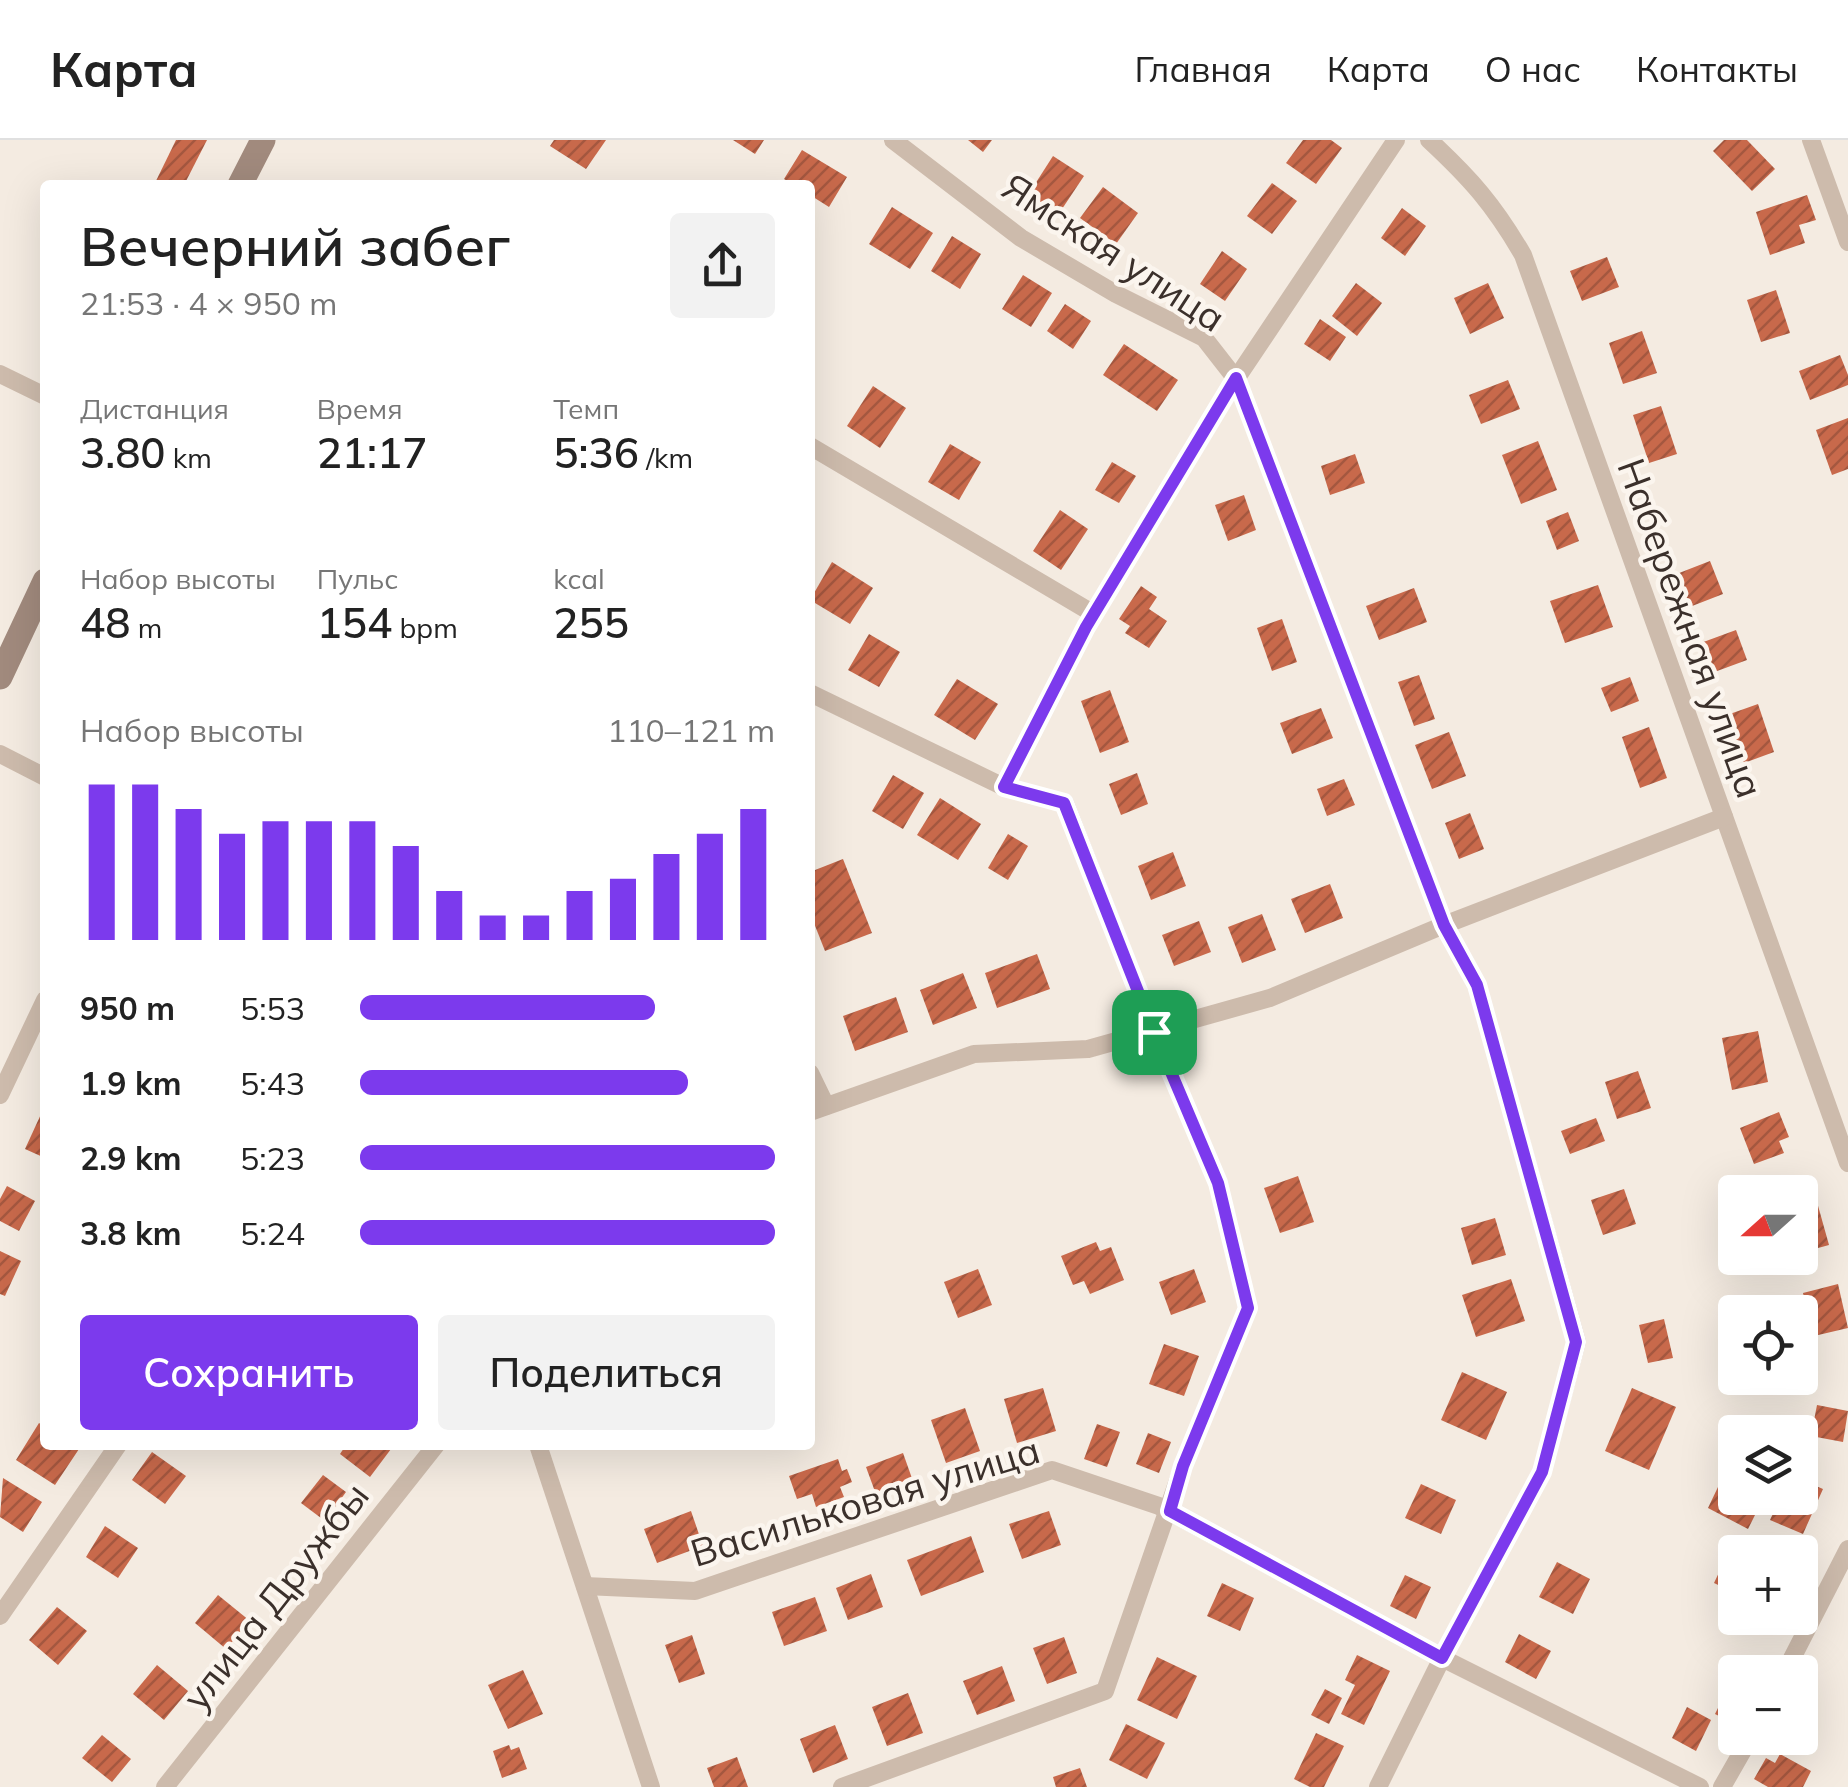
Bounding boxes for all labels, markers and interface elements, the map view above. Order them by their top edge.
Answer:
text: Карта [50,39,198,99]
text: Главная [1134,47,1272,91]
text: Карта [1327,47,1430,91]
text: О нас [1485,47,1581,91]
text: Контакты [1636,47,1798,91]
street label: Ямская улица [994,162,1234,342]
text: Вечерний забег [80,211,510,280]
button: share [670,213,775,318]
text: 21:53 · 4 × 950 m [80,283,337,323]
text: Дистанция [80,391,229,426]
text: Время [317,391,403,426]
text: Темп [553,391,619,426]
text: 3.80 [80,426,166,479]
text: 21:17 [317,426,427,479]
text: 5:36 [553,426,639,479]
text: km [166,440,212,475]
text: /km [639,440,693,475]
street label: Набережная улица [1607,452,1775,804]
text: Набор высоты [80,561,276,596]
text: Пульс [317,561,398,596]
text: kcal [553,561,605,596]
text: 48 [80,596,130,649]
text: 154 [317,596,392,649]
text: 255 [553,596,629,649]
text: m [130,610,162,645]
text: bpm [392,610,458,645]
text: Набор высоты [80,710,304,750]
text: 110–121 m [607,710,775,750]
text: 950 m [80,988,175,1028]
text: 5:53 [240,988,305,1028]
pin [1112,990,1197,1075]
icon: arrive [1127,1005,1182,1060]
text: 1.9 km [80,1063,182,1103]
text: 5:43 [240,1063,305,1103]
text: 2.9 km [80,1138,182,1178]
text: 5:23 [240,1138,305,1178]
north arrow [1718,1175,1818,1275]
map controls [1718,1175,1818,1755]
text: 3.8 km [80,1213,182,1253]
text: 5:24 [240,1213,305,1253]
button: locate [1718,1295,1818,1395]
button: Сохранить [80,1315,418,1430]
button: Поделиться [438,1315,775,1430]
button: layers [1718,1415,1818,1515]
street label: Васильковая улица [685,1425,1045,1577]
street label: улица Дружбы [171,1473,379,1719]
button: + [1718,1535,1818,1635]
button: − [1718,1655,1818,1755]

